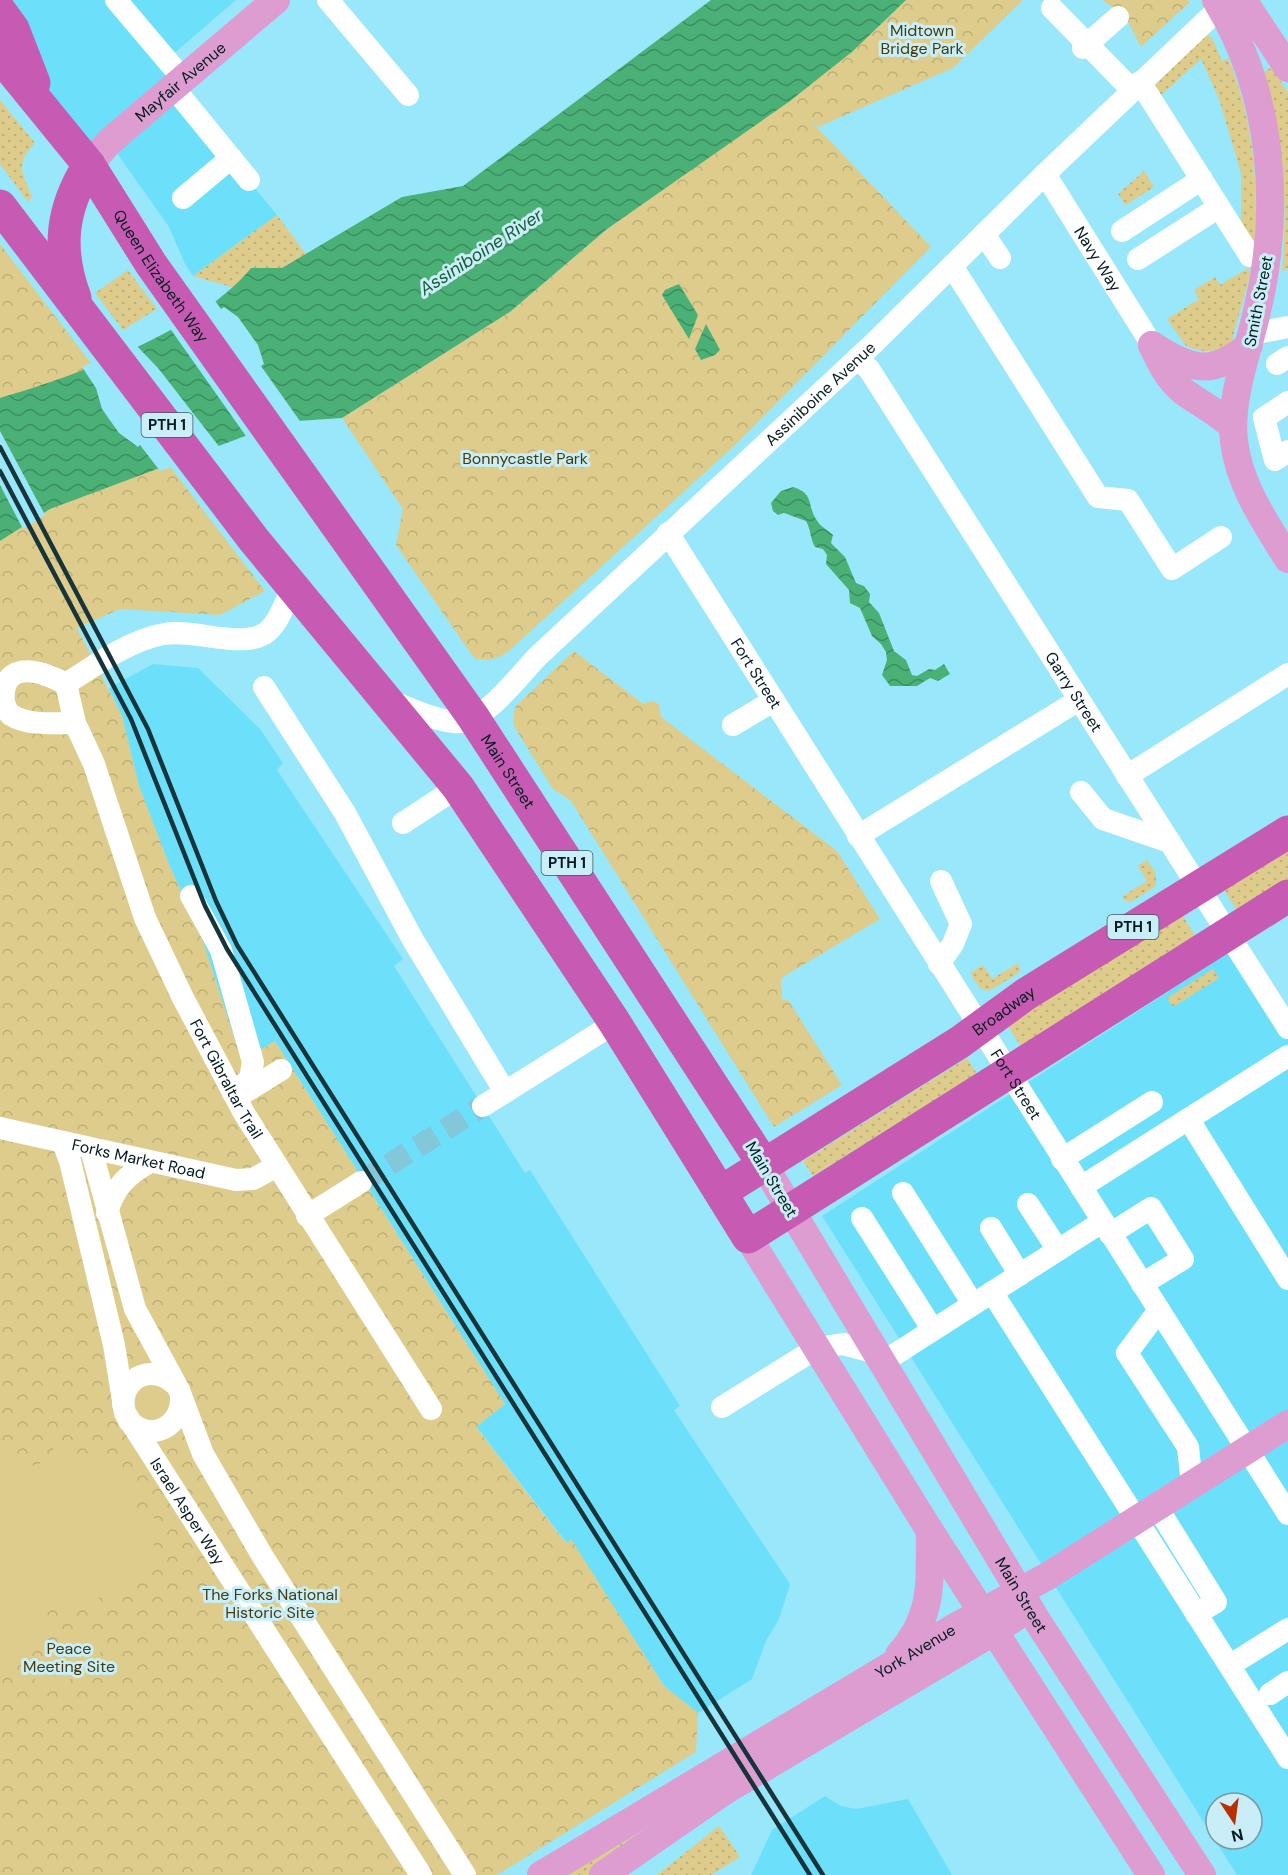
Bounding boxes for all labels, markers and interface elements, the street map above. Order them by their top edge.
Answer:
park label: Midtown Bridge Park [881,20,964,59]
street label: Mayfair Avenue [131,37,230,126]
water label: Assiniboine River [414,202,548,301]
street label: Queen Elizabeth Way [108,206,213,347]
street label: Navy Way [1069,222,1126,296]
street label: Smith Street [1239,254,1278,348]
street label: Assiniboine Avenue [760,337,880,450]
road number: PTH 1 [142,413,192,437]
park label: Bonnycastle Park [462,448,588,469]
street label: Fort Street [726,634,786,713]
street label: Garry Street [1040,648,1107,736]
street label: Main Street [476,730,540,813]
road number: PTH 1 [542,851,592,875]
road number: PTH 1 [1108,915,1158,939]
street label: Broadway [968,981,1039,1041]
street label: Fort Gibraltar Trail [185,1015,268,1143]
street label: Fort Street [986,1045,1046,1124]
street label: Forks Market Road [70,1134,207,1184]
street label: Main Street [741,1138,802,1221]
street label: Israel Asper Way [145,1454,230,1569]
street label: Main Street [990,1553,1052,1637]
park label: The Forks National Historic Site [202,1584,338,1623]
street label: York Avenue [871,1619,959,1684]
park label: Peace Meeting Site [23,1638,115,1677]
north arrow [1204,1791,1264,1851]
text: N [1229,1824,1245,1847]

